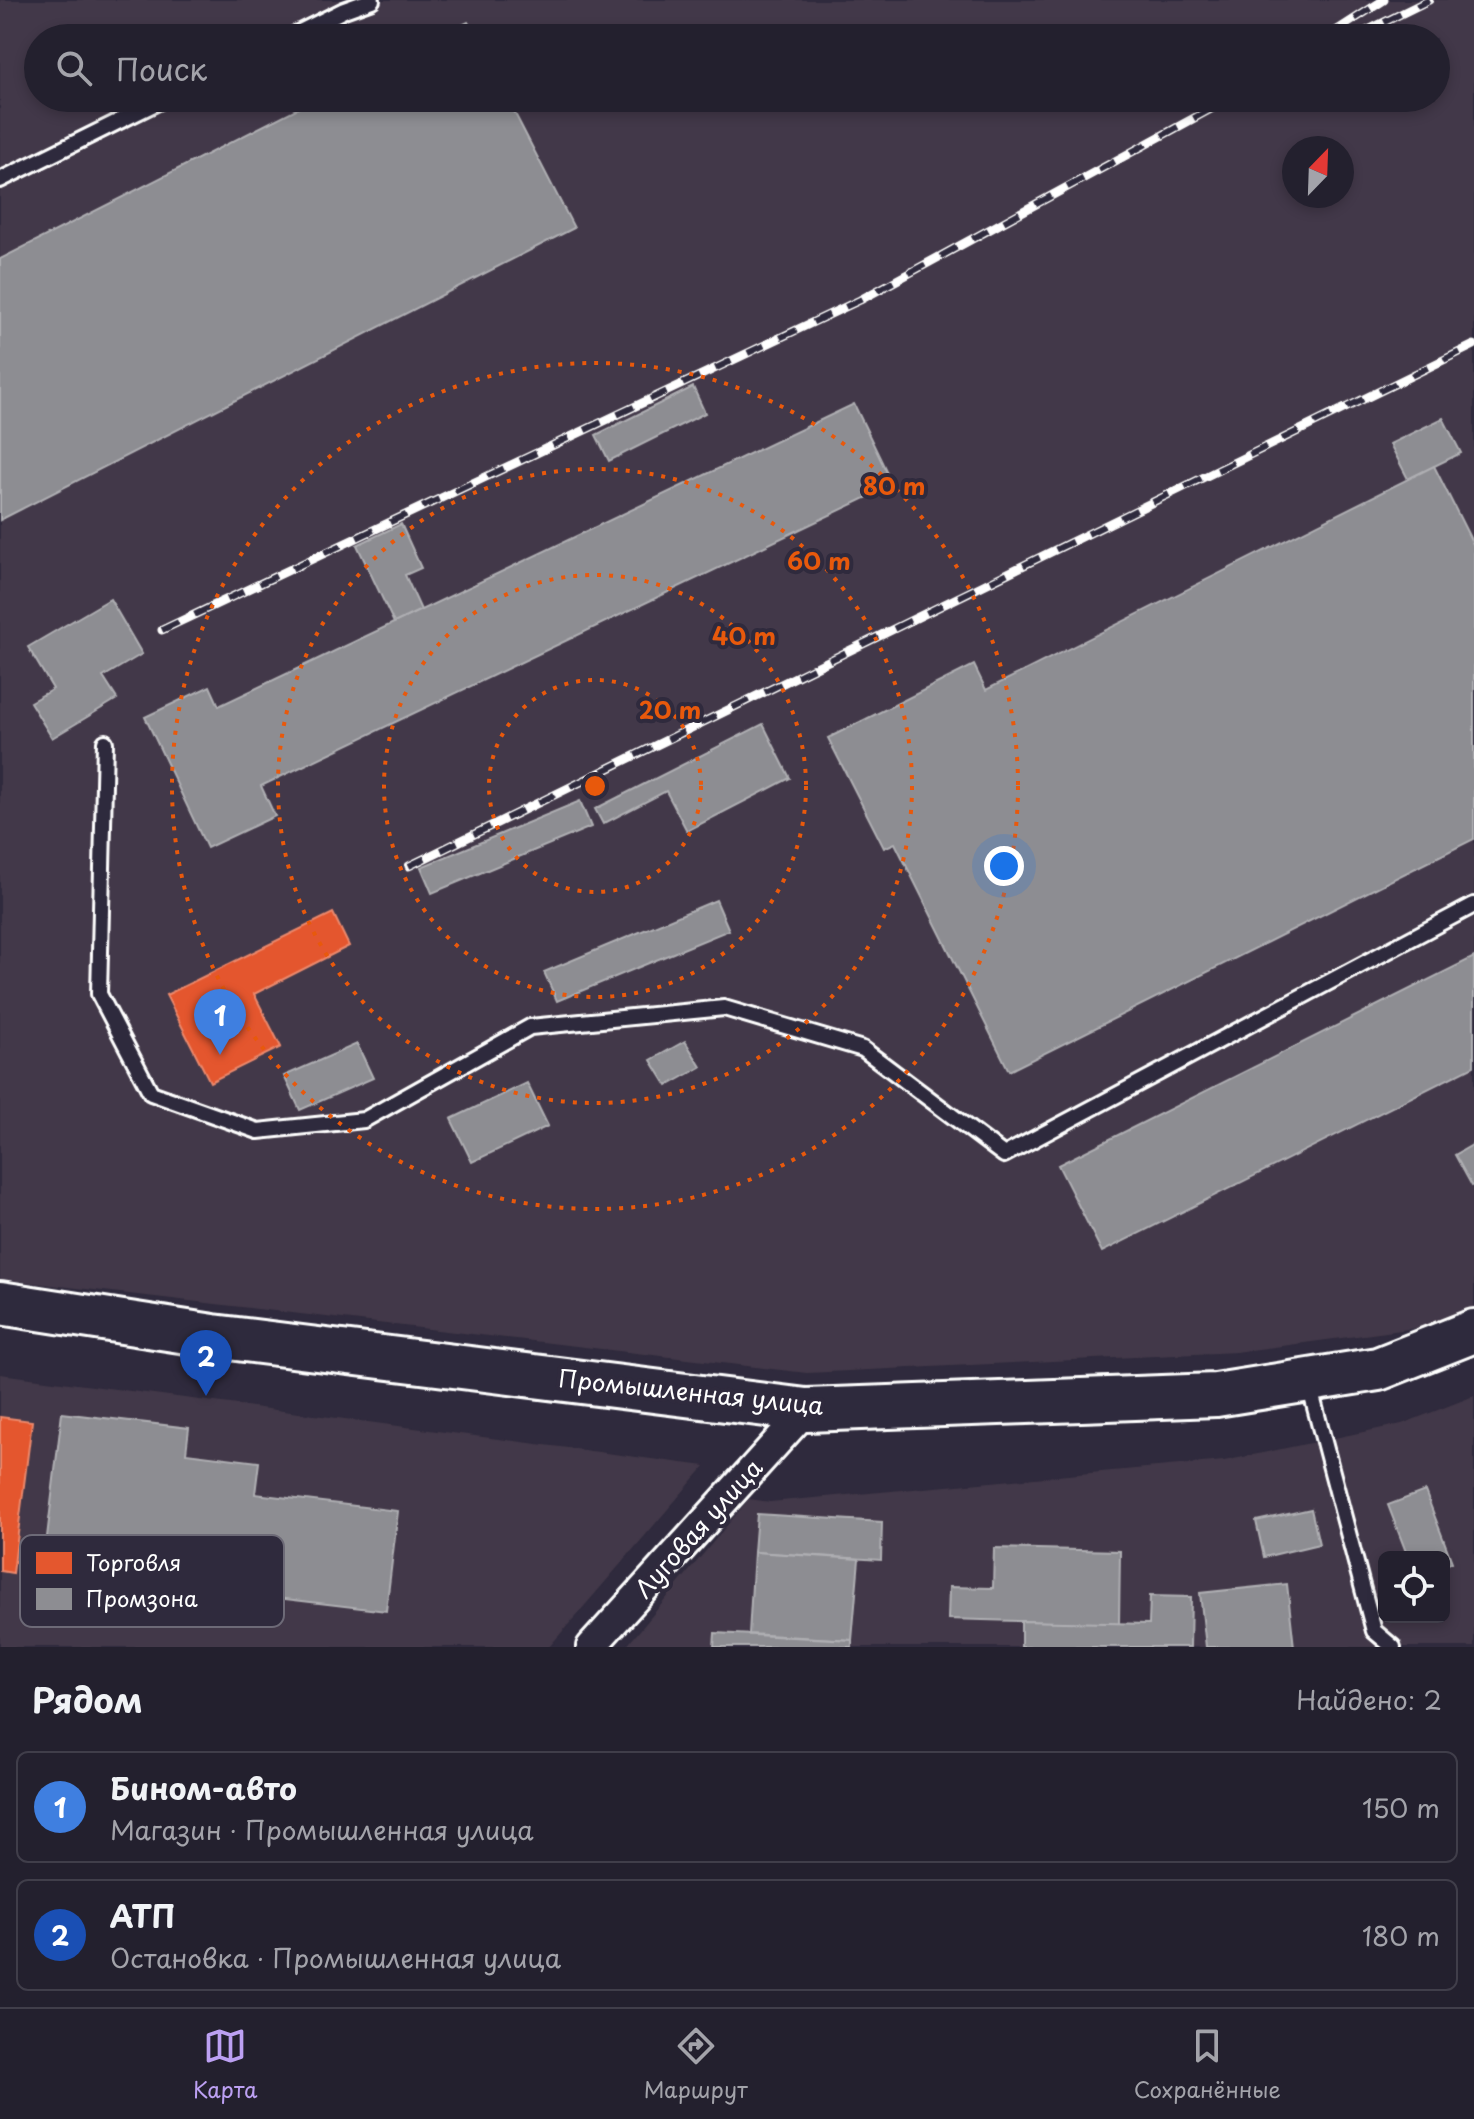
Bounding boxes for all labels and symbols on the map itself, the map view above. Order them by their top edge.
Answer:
north arrow [1282,136,1354,208]
text: 80 m [863,467,925,503]
text: 60 m [787,542,851,578]
text: 40 m [712,617,776,653]
text: 20 m [639,691,701,727]
centre of rings [581,772,609,800]
your location [984,846,1024,886]
pin: 1 [194,989,246,1055]
pin: 2 [180,1330,232,1396]
street label: Промышленная улица [557,1359,826,1423]
street label: Луговая улица [625,1450,770,1605]
legend [20,1535,284,1627]
text: Торговля [86,1545,181,1578]
text: Промзона [86,1581,198,1614]

